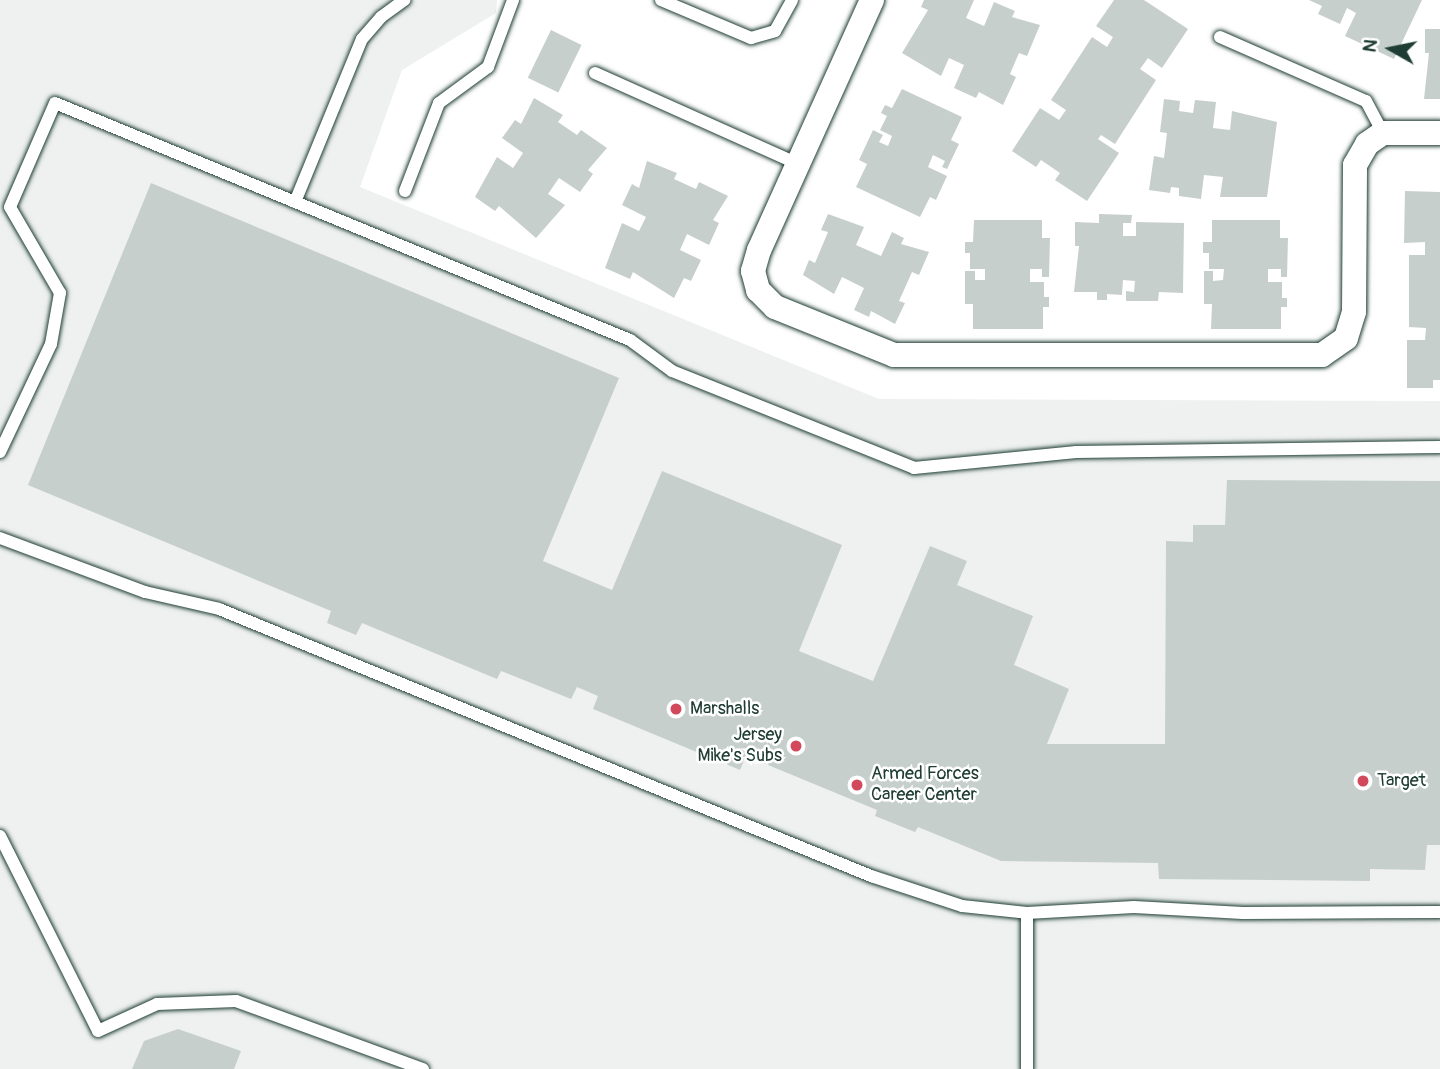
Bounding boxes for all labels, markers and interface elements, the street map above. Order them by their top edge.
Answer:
north arrow [1356,14,1426,84]
text: N [1357,37,1383,54]
place label: Marshalls [690,698,759,720]
marker: Marshalls [668,701,684,717]
place label: Jersey Mike's Subs [698,725,782,768]
marker: Jersey Mike's Subs [788,738,804,754]
place label: Armed Forces Career Center [871,764,979,806]
place label: Target [1377,770,1426,792]
marker: Target [1355,773,1371,789]
marker: Armed Forces Career Center [849,777,865,793]

